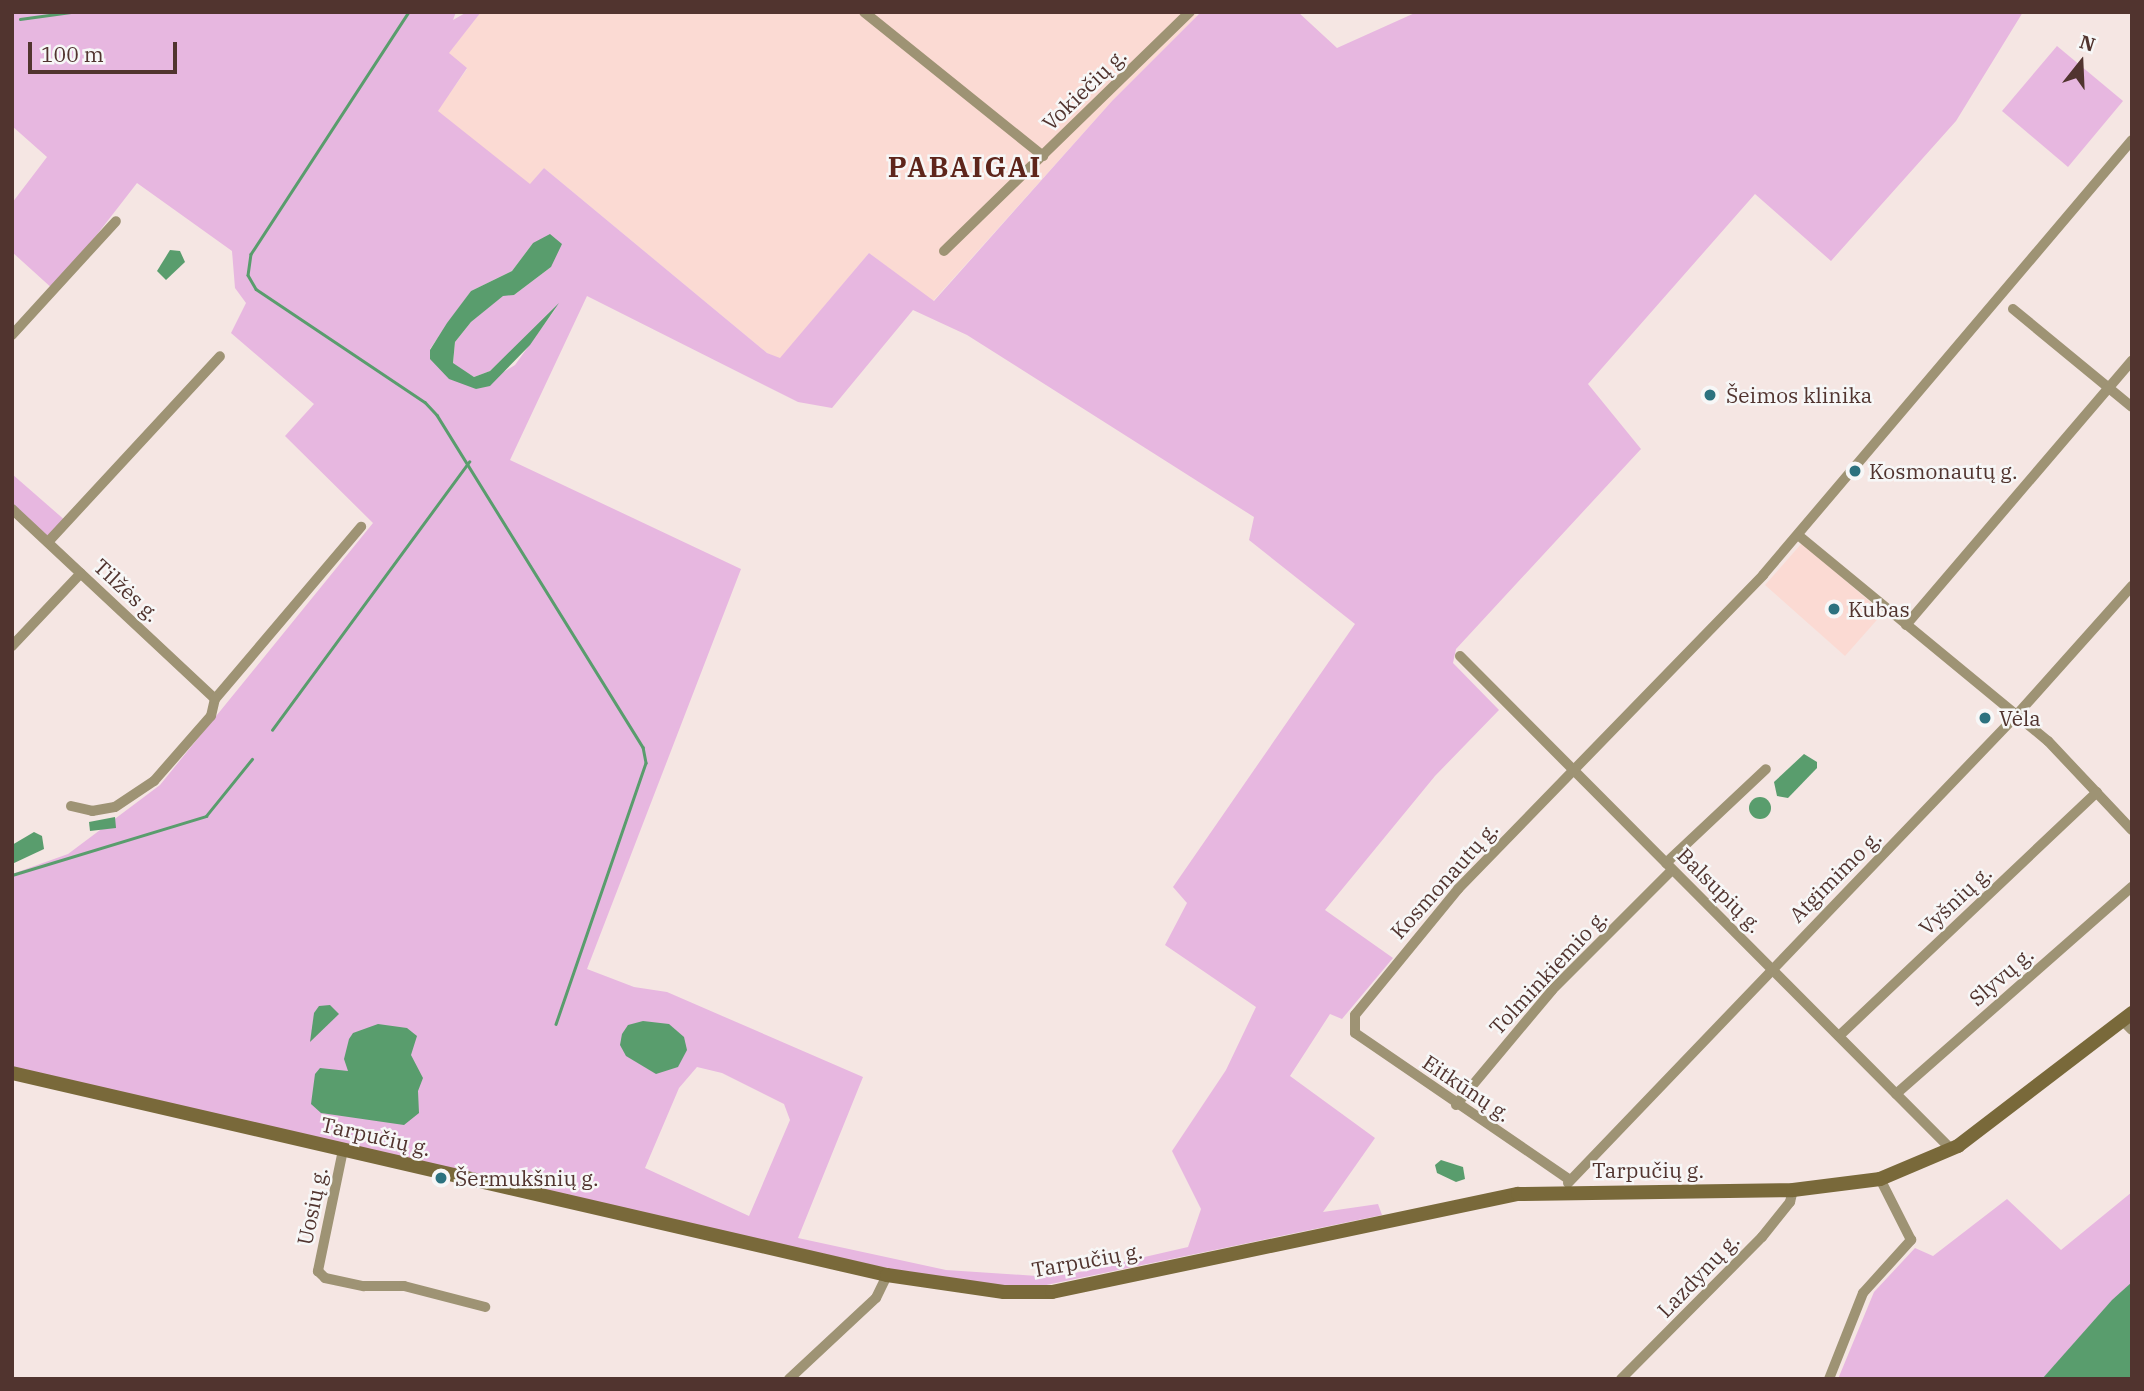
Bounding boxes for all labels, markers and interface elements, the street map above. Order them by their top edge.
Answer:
scale bar [32,28,180,72]
north arrow [2046,28,2116,98]
text: N [2077,29,2098,57]
text: 100 m [41,40,104,68]
street label: Vokiečių g. [1037,43,1131,135]
district label: PABAIGAI [889,150,1041,184]
place label: Šeimos klinika [1726,382,1872,408]
marker: Šeimos klinika [1700,385,1720,405]
place label: Kosmonautų g. [1869,458,2018,484]
marker: Kosmonautų g. [1847,463,1863,479]
street label: Tilžės g. [89,553,165,627]
place label: Kubas [1848,596,1910,622]
marker: Kubas [1826,601,1842,617]
place label: Vėla [1999,705,2041,731]
marker: Vėla [1977,710,1993,726]
street label: Kosmonautų g. [1385,816,1503,944]
street label: Atgimimo g. [1784,825,1886,927]
street label: Balsupių g. [1672,842,1768,938]
street label: Vyšnių g. [1913,860,1997,940]
street label: Tolminkiemio g. [1484,904,1612,1040]
street label: Slyvų g. [1964,941,2038,1011]
street label: Eitkūnų g. [1418,1049,1516,1127]
street label: Tarpučių g. [319,1111,433,1161]
street label: Tarpučių g. [1592,1157,1704,1183]
street label: Uosių g. [291,1165,333,1247]
place label: Šermukšnių g. [455,1165,599,1191]
marker: Šermukšnių g. [433,1170,449,1186]
street label: Lazdynų g. [1652,1228,1744,1322]
street label: Tarpučių g. [1030,1238,1144,1282]

